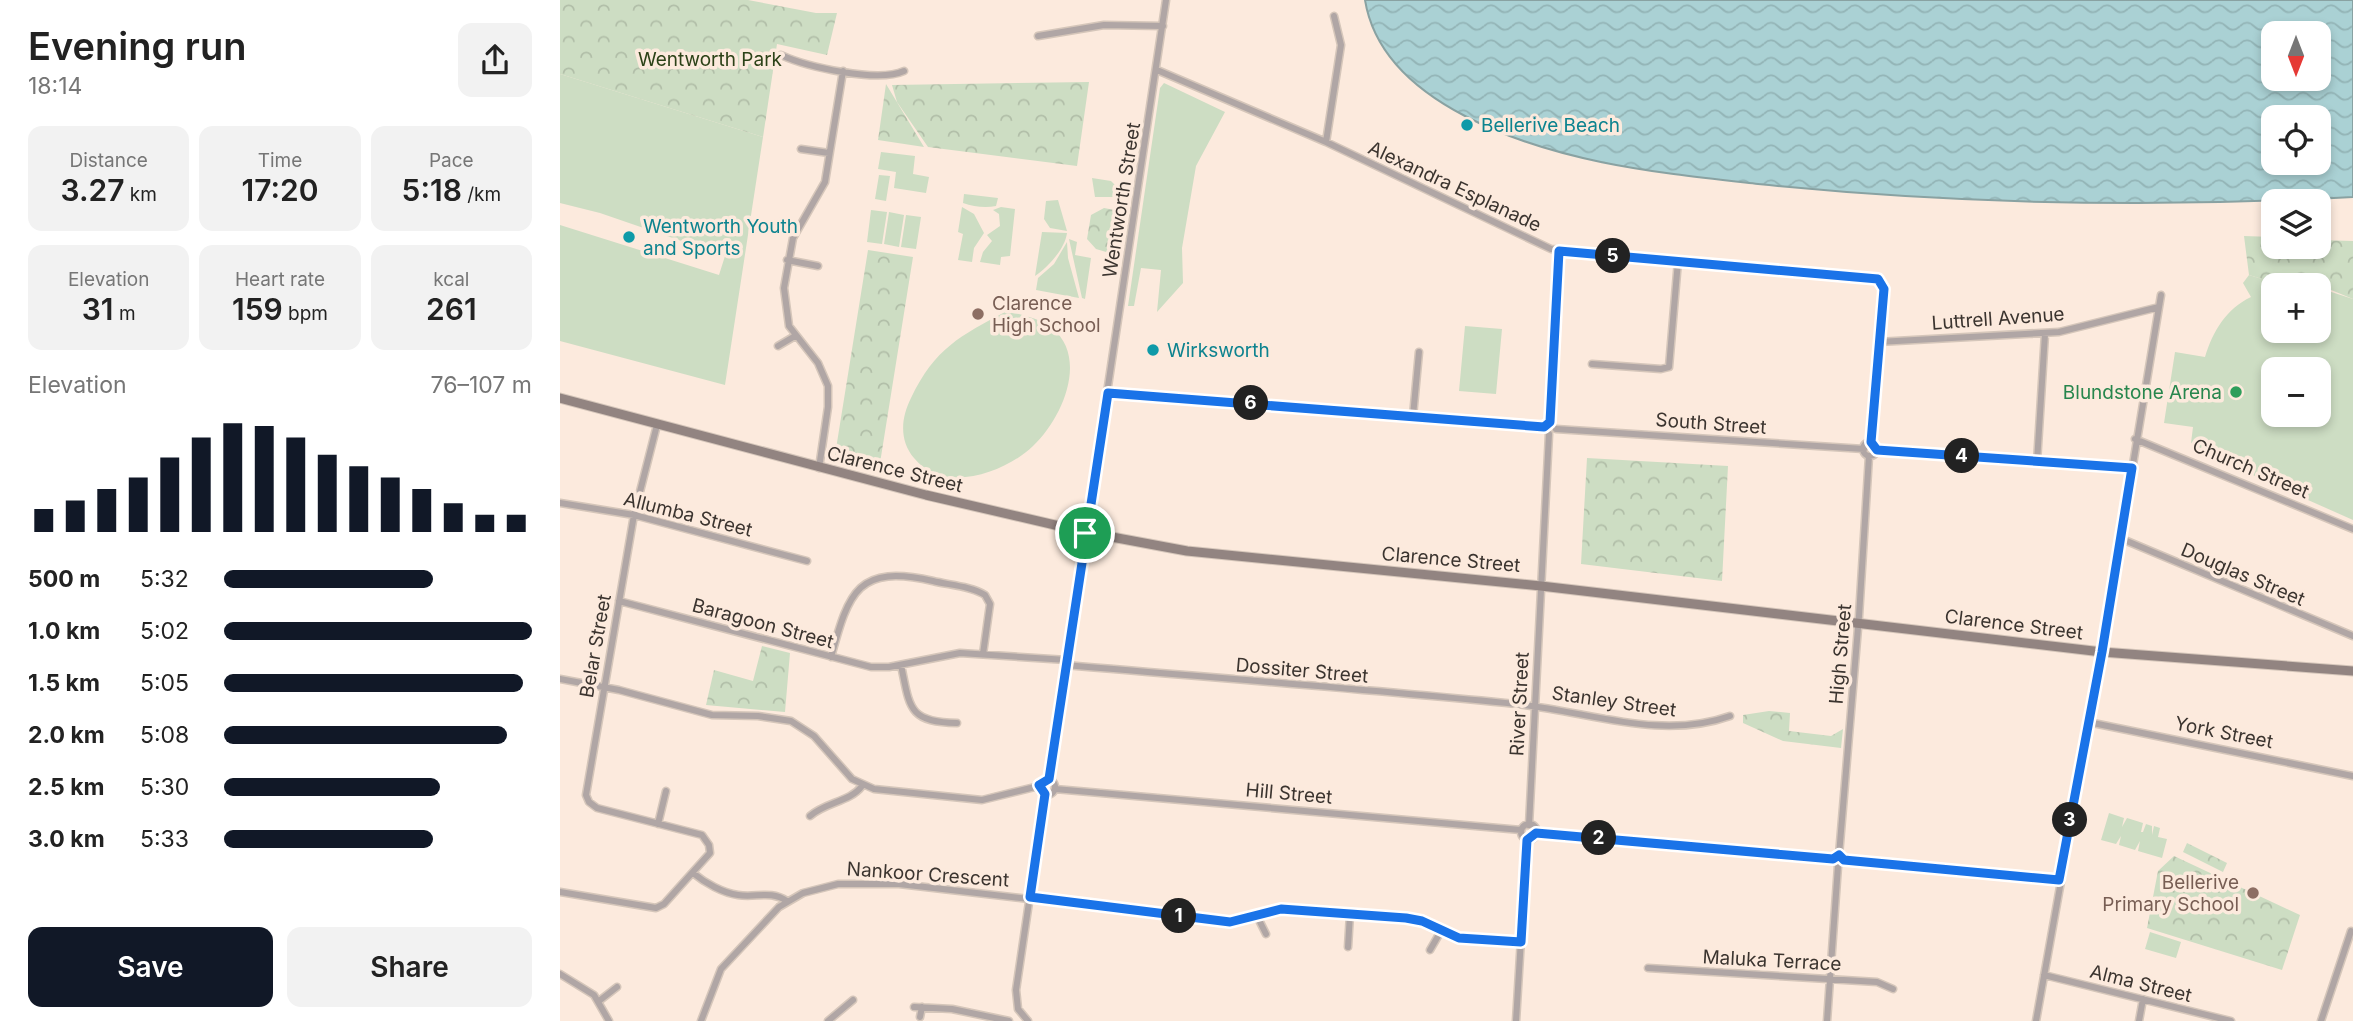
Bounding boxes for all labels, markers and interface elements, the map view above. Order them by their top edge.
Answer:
north arrow [2261,21,2331,91]
map controls [2261,21,2331,427]
text: Evening run [28,23,246,69]
button: share [458,23,532,97]
park label: Wentworth Park [638,48,783,71]
text: 18:14 [28,72,82,100]
button: locate [2261,105,2331,175]
place label: Bellerive Beach [1481,114,1620,137]
marker: Bellerive Beach [1459,117,1475,133]
street label: Wentworth Street [1098,121,1145,279]
street label: Alexandra Esplanade [1365,136,1545,237]
text: Distance [69,149,148,172]
text: Time [258,149,302,172]
text: Pace [429,149,474,172]
text: 3.27 [60,172,124,208]
text: 17:20 [241,172,319,208]
text: 5:18 [402,172,462,208]
text: km [124,183,157,206]
text: /km [462,183,501,206]
button: layers [2261,189,2331,259]
place label: Wentworth Youth and Sports [643,215,798,260]
marker: Wentworth Youth and Sports [621,229,637,245]
pin: 5 [1596,238,1630,274]
text: 5 [1606,244,1619,267]
text: Elevation [68,268,149,291]
text: Heart rate [235,268,325,291]
text: kcal [433,268,469,291]
button: + [2261,273,2331,343]
text: 31 [82,291,114,327]
text: 159 [232,291,283,327]
text: 261 [426,291,477,327]
place label: Clarence High School [992,292,1101,337]
text: m [114,302,136,325]
text: bpm [283,302,328,325]
street label: Luttrell Avenue [1931,302,2065,335]
marker: Clarence High School [970,306,986,322]
place label: Wirksworth [1167,339,1270,362]
marker: Wirksworth [1145,342,1161,358]
button: − [2261,357,2331,427]
text: Elevation [28,371,127,399]
text: 76–107 m [431,371,532,399]
place label: Blundstone Arena [2063,381,2222,404]
marker: Blundstone Arena [2228,384,2244,400]
pin: 6 [1234,386,1268,420]
text: 6 [1244,391,1257,414]
street label: South Street [1655,408,1767,439]
street label: Church Street [2189,434,2312,503]
pin: 4 [1944,438,1980,474]
street label: Clarence Street [825,441,965,497]
text: 4 [1955,444,1968,467]
street label: Allumba Street [621,487,755,542]
pin [1055,503,1115,563]
icon: arrive [1066,514,1104,552]
street label: Douglas Street [2177,538,2308,611]
street label: Clarence Street [1381,542,1521,577]
text: 500 m [28,565,100,593]
text: 5:32 [140,565,189,593]
street label: Belar Street [575,592,616,700]
street label: Baragoon Street [690,594,836,653]
street label: High Street [1825,603,1856,705]
street label: Clarence Street [1943,605,2084,644]
text: 1.0 km [28,617,100,645]
text: 5:02 [140,617,189,645]
street label: River Street [1505,651,1534,757]
street label: Dossiter Street [1235,653,1369,688]
text: 1.5 km [28,669,100,697]
text: 5:05 [140,669,189,697]
street label: Stanley Street [1550,681,1678,722]
street label: York Street [2173,712,2275,753]
text: 2.0 km [28,721,105,749]
text: 5:08 [140,721,189,749]
text: 2.5 km [28,773,105,801]
text: 5:30 [140,773,189,801]
street label: Hill Street [1245,778,1333,809]
pin: 3 [2052,802,2088,838]
text: 3 [2063,808,2076,831]
pin: 2 [1581,820,1616,856]
text: 3.0 km [28,825,105,853]
text: 5:33 [140,825,189,853]
text: 2 [1593,826,1604,849]
street label: Nankoor Crescent [846,857,1010,892]
place label: Bellerive Primary School [2102,871,2239,916]
marker: Bellerive Primary School [2245,885,2261,901]
pin: 1 [1162,898,1196,934]
text: 1 [1174,904,1183,927]
button: Save [28,927,273,1007]
button: Share [287,927,532,1007]
street label: Maluka Terrace [1702,945,1842,976]
street label: Alma Street [2088,960,2194,1007]

